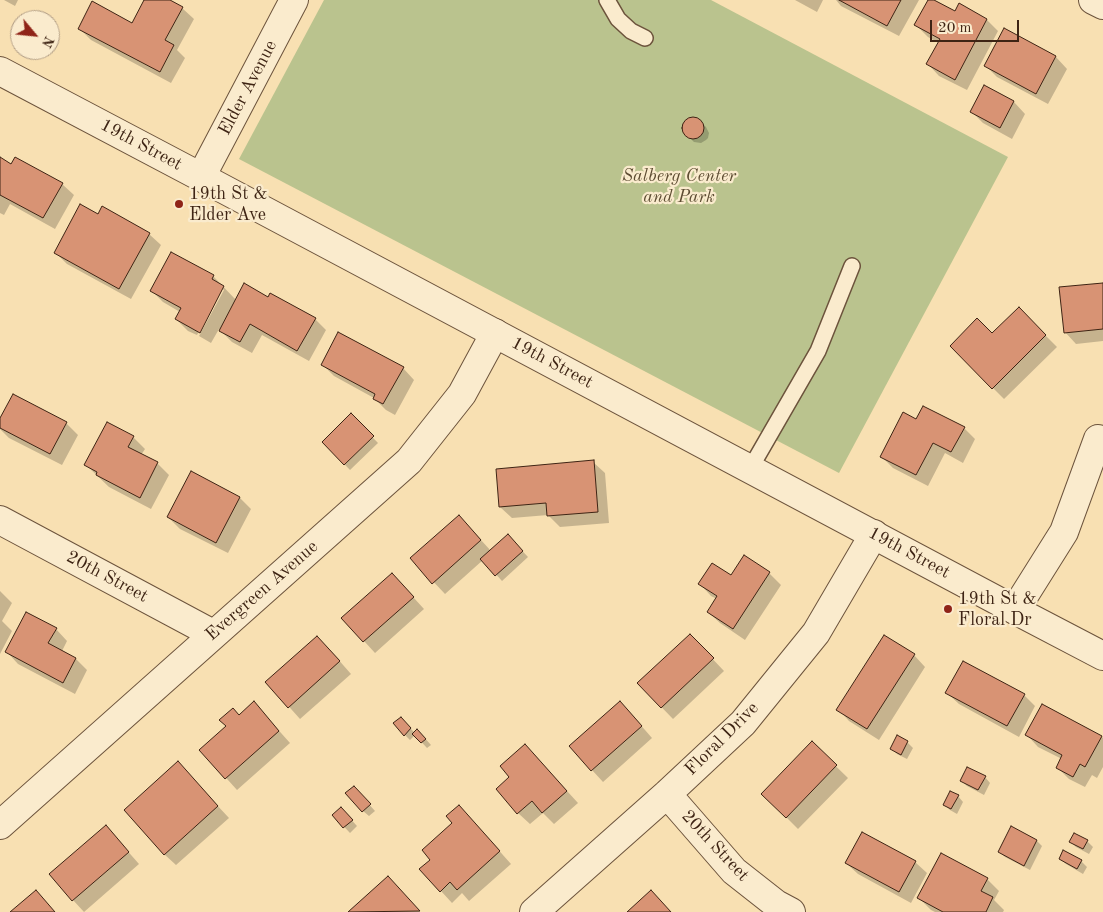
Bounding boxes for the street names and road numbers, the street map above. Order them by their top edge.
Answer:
street label: Elder Avenue [214,37,282,139]
street label: 19th Street [96,114,186,176]
street label: 19th Street [507,332,597,394]
street label: 19th Street [864,522,954,584]
street label: Evergreen Avenue [201,536,323,646]
street label: 20th Street [62,546,152,608]
street label: Floral Drive [681,698,763,780]
street label: 20th Street [677,806,753,886]

